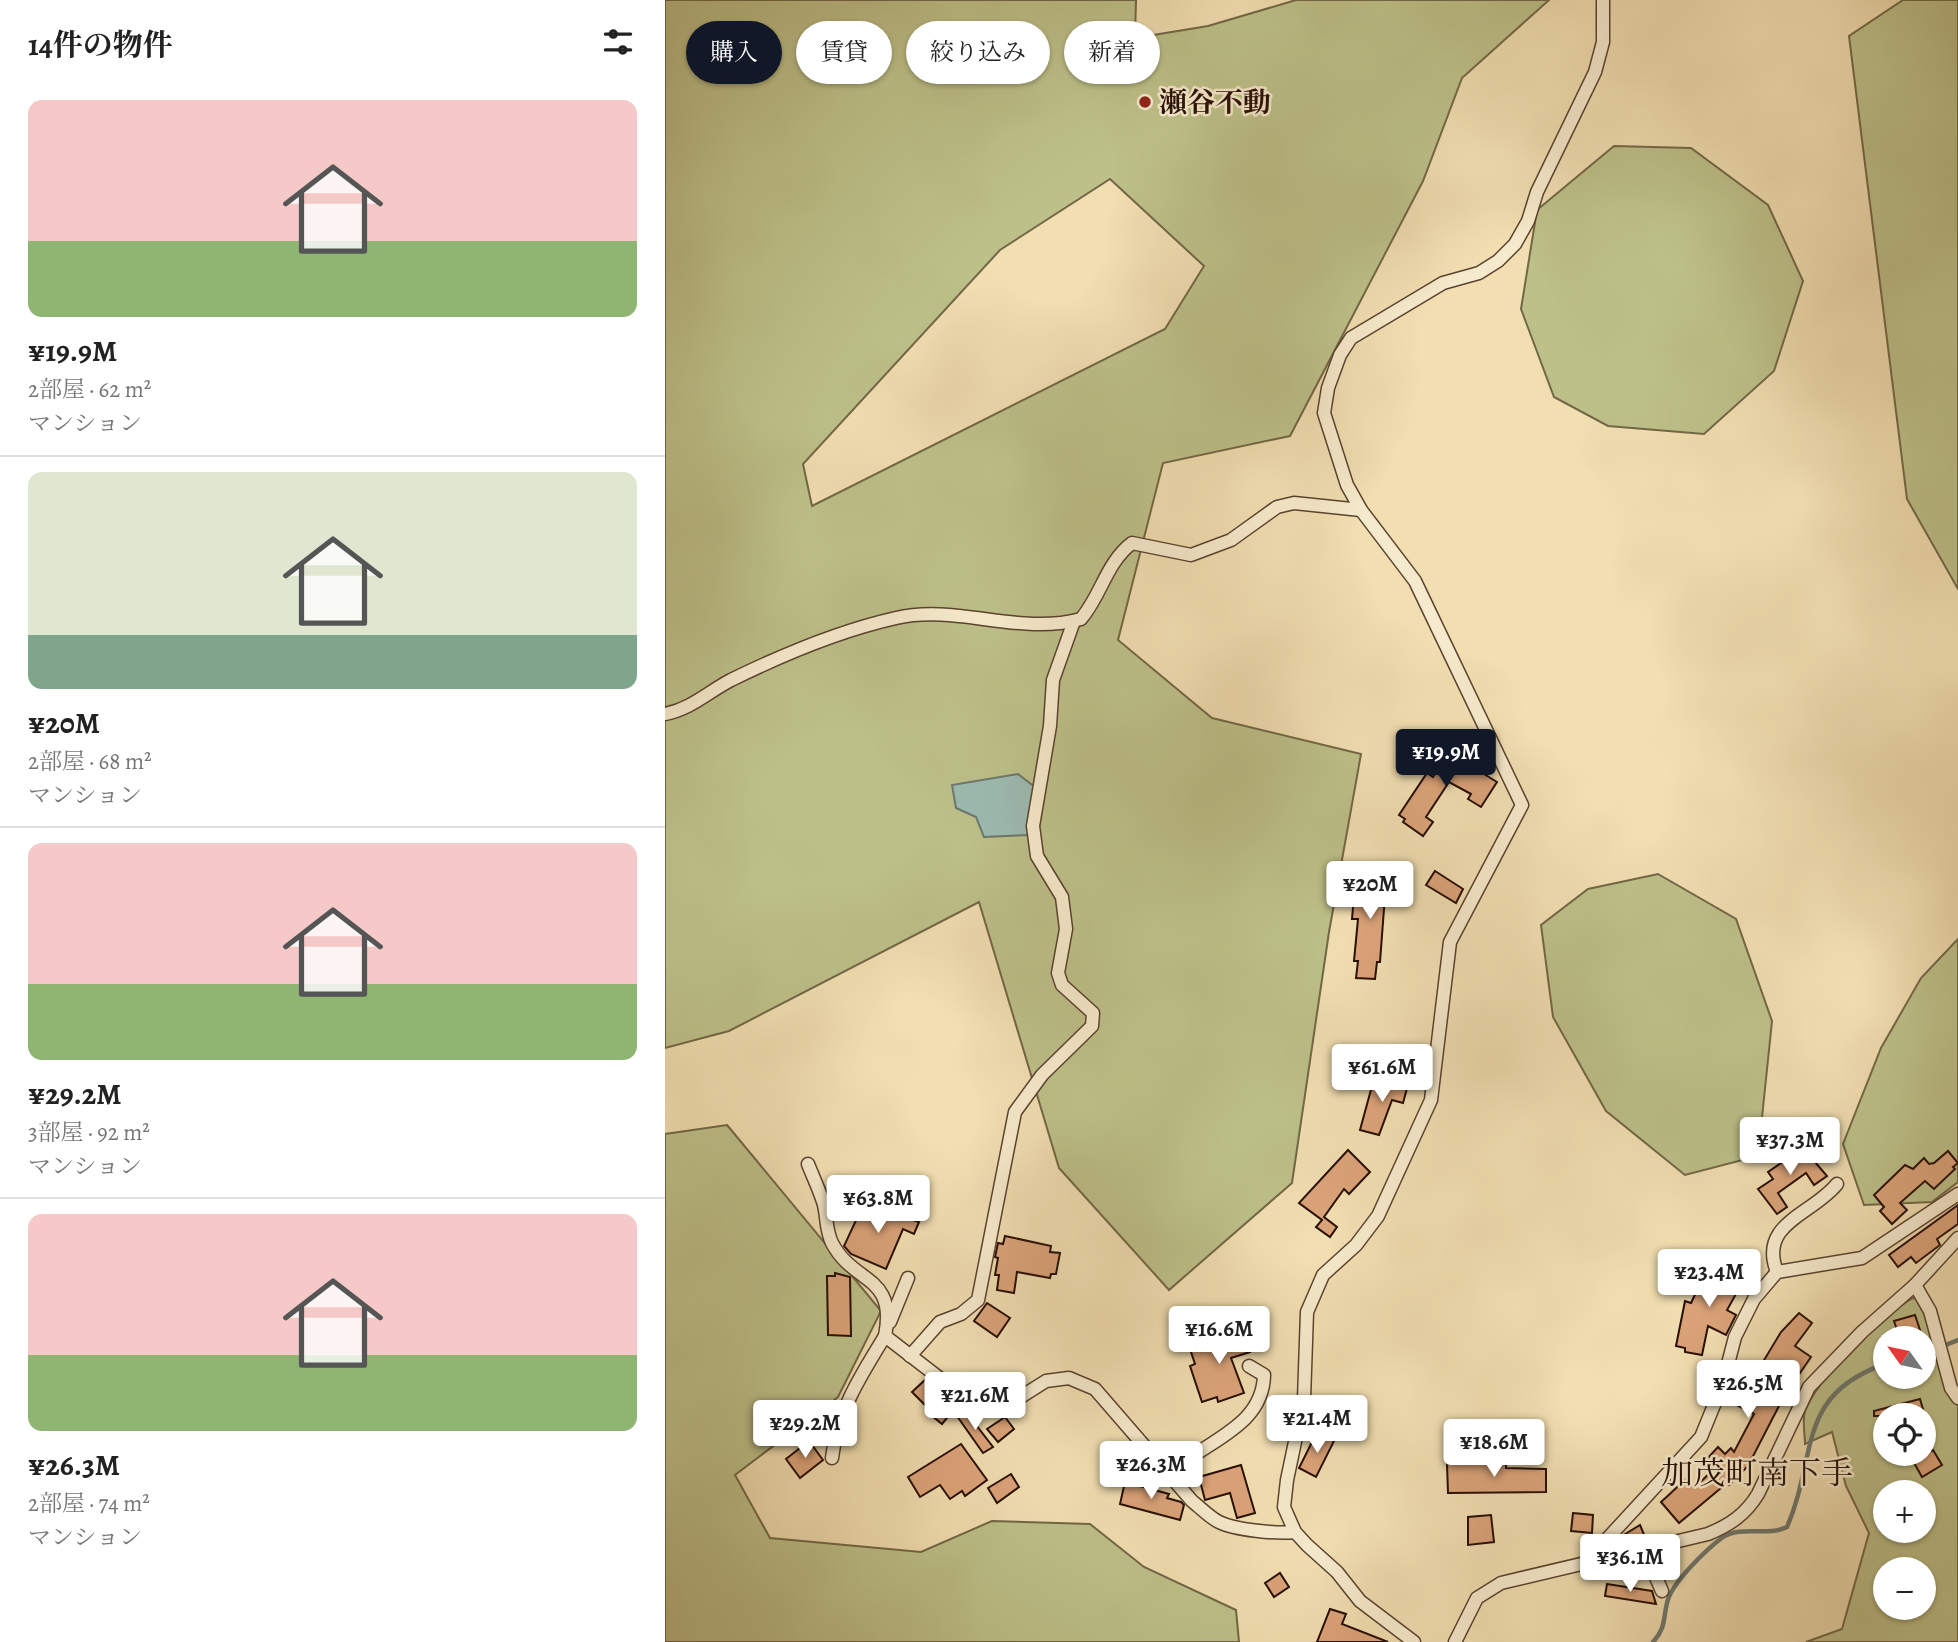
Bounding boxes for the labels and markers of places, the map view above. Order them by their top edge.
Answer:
place label: 瀬谷不動 [1159,84,1271,122]
marker: 瀬谷不動 [1137,94,1153,110]
pin: ¥19.9M [1389,730,1503,789]
pin: ¥20M [1329,862,1411,921]
pin: ¥61.6M [1325,1044,1439,1104]
pin: ¥37.3M [1733,1118,1847,1177]
pin: ¥63.8M [821,1176,935,1235]
pin: ¥23.4M [1652,1250,1766,1309]
pin: ¥16.6M [1162,1306,1276,1366]
pin: ¥26.5M [1691,1360,1805,1420]
pin: ¥21.6M [918,1372,1032,1432]
pin: ¥21.4M [1260,1396,1374,1455]
pin: ¥29.2M [748,1400,862,1460]
pin: ¥18.6M [1437,1420,1551,1479]
pin: ¥26.3M [1094,1442,1208,1501]
pin: ¥36.1M [1573,1534,1687,1594]

